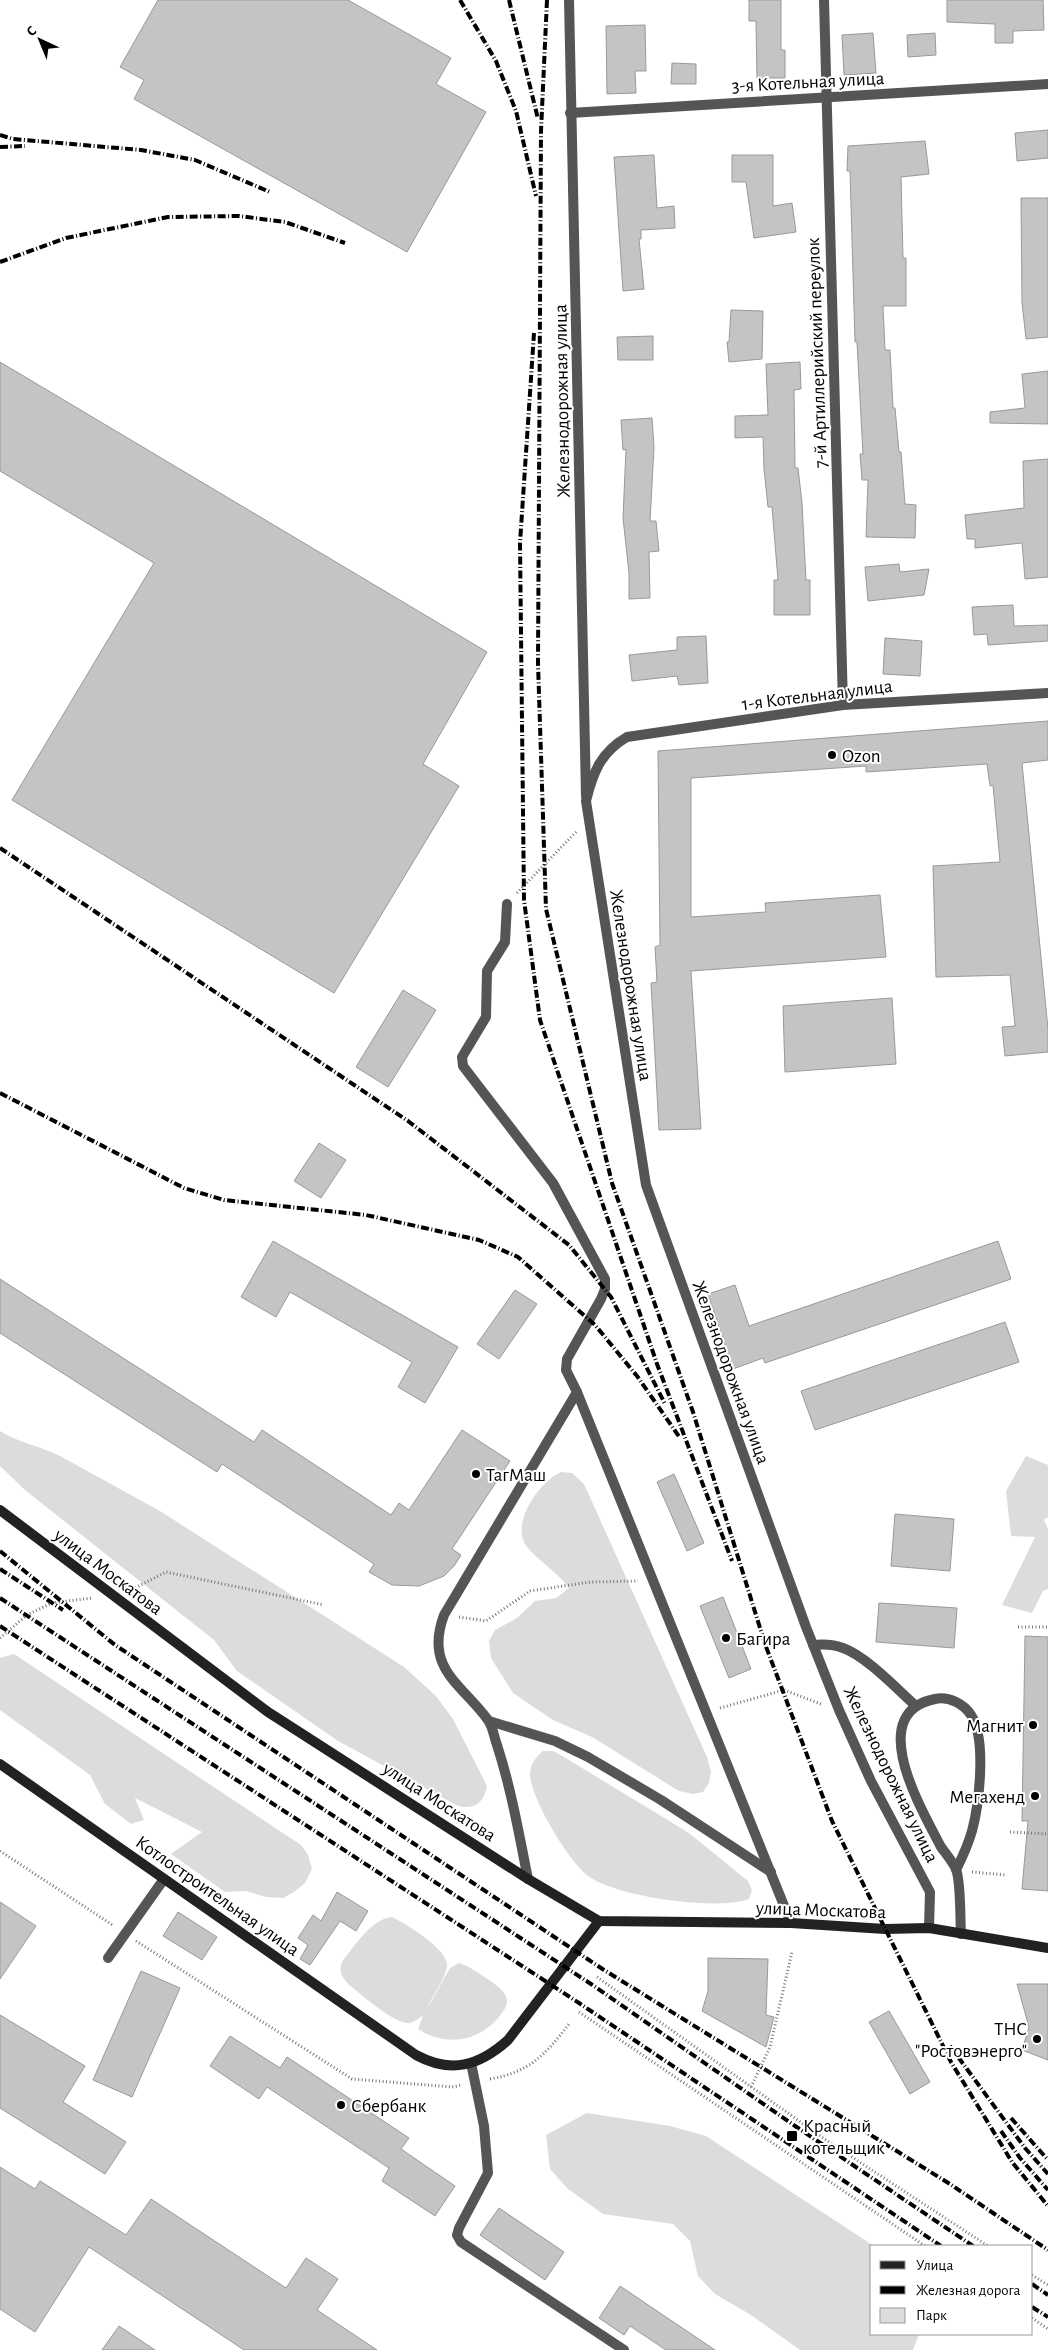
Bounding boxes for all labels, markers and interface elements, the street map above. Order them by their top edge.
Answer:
north arrow [15,15,65,65]
text: С [24,23,39,39]
street label: 3-я Котельная улица [731,69,885,96]
street label: 7-й Артиллерийский переулок [804,237,831,469]
street label: Железнодорожная улица [551,304,574,498]
street label: 1-я Котельная улица [741,677,894,714]
place label: Ozon [842,747,881,766]
marker: Ozon [826,749,838,761]
street label: Железнодорожная улица [606,888,655,1083]
street label: Железнодорожная улица [689,1278,773,1467]
place label: ТагМаш [486,1466,546,1485]
marker: ТагМаш [470,1468,482,1480]
street label: улица Москатова [50,1525,166,1619]
place label: Багира [736,1630,791,1649]
marker: Багира [720,1632,732,1644]
street label: Железнодорожная улица [840,1683,942,1866]
place label: Магнит [966,1717,1023,1736]
marker: Магнит [1027,1719,1039,1731]
street label: улица Москатова [379,1758,499,1846]
place label: Мегахенд [949,1788,1025,1807]
marker: Мегахенд [1029,1790,1041,1802]
street label: Котлостроительная улица [132,1833,303,1960]
street label: улица Москатова [755,1899,887,1922]
place label: ТНС "Ростовэнерго" [915,2020,1027,2061]
marker: ТНС "Ростовэнерго" [1031,2033,1043,2045]
place label: Сбербанк [351,2097,427,2116]
marker: Сбербанк [335,2099,347,2111]
place label: Красный котельщик [803,2117,885,2158]
marker: Красный котельщик [785,2129,799,2143]
legend [870,2245,1033,2335]
text: Улица [916,2258,953,2273]
text: Железная дорога [916,2283,1021,2298]
text: Парк [916,2308,947,2323]

